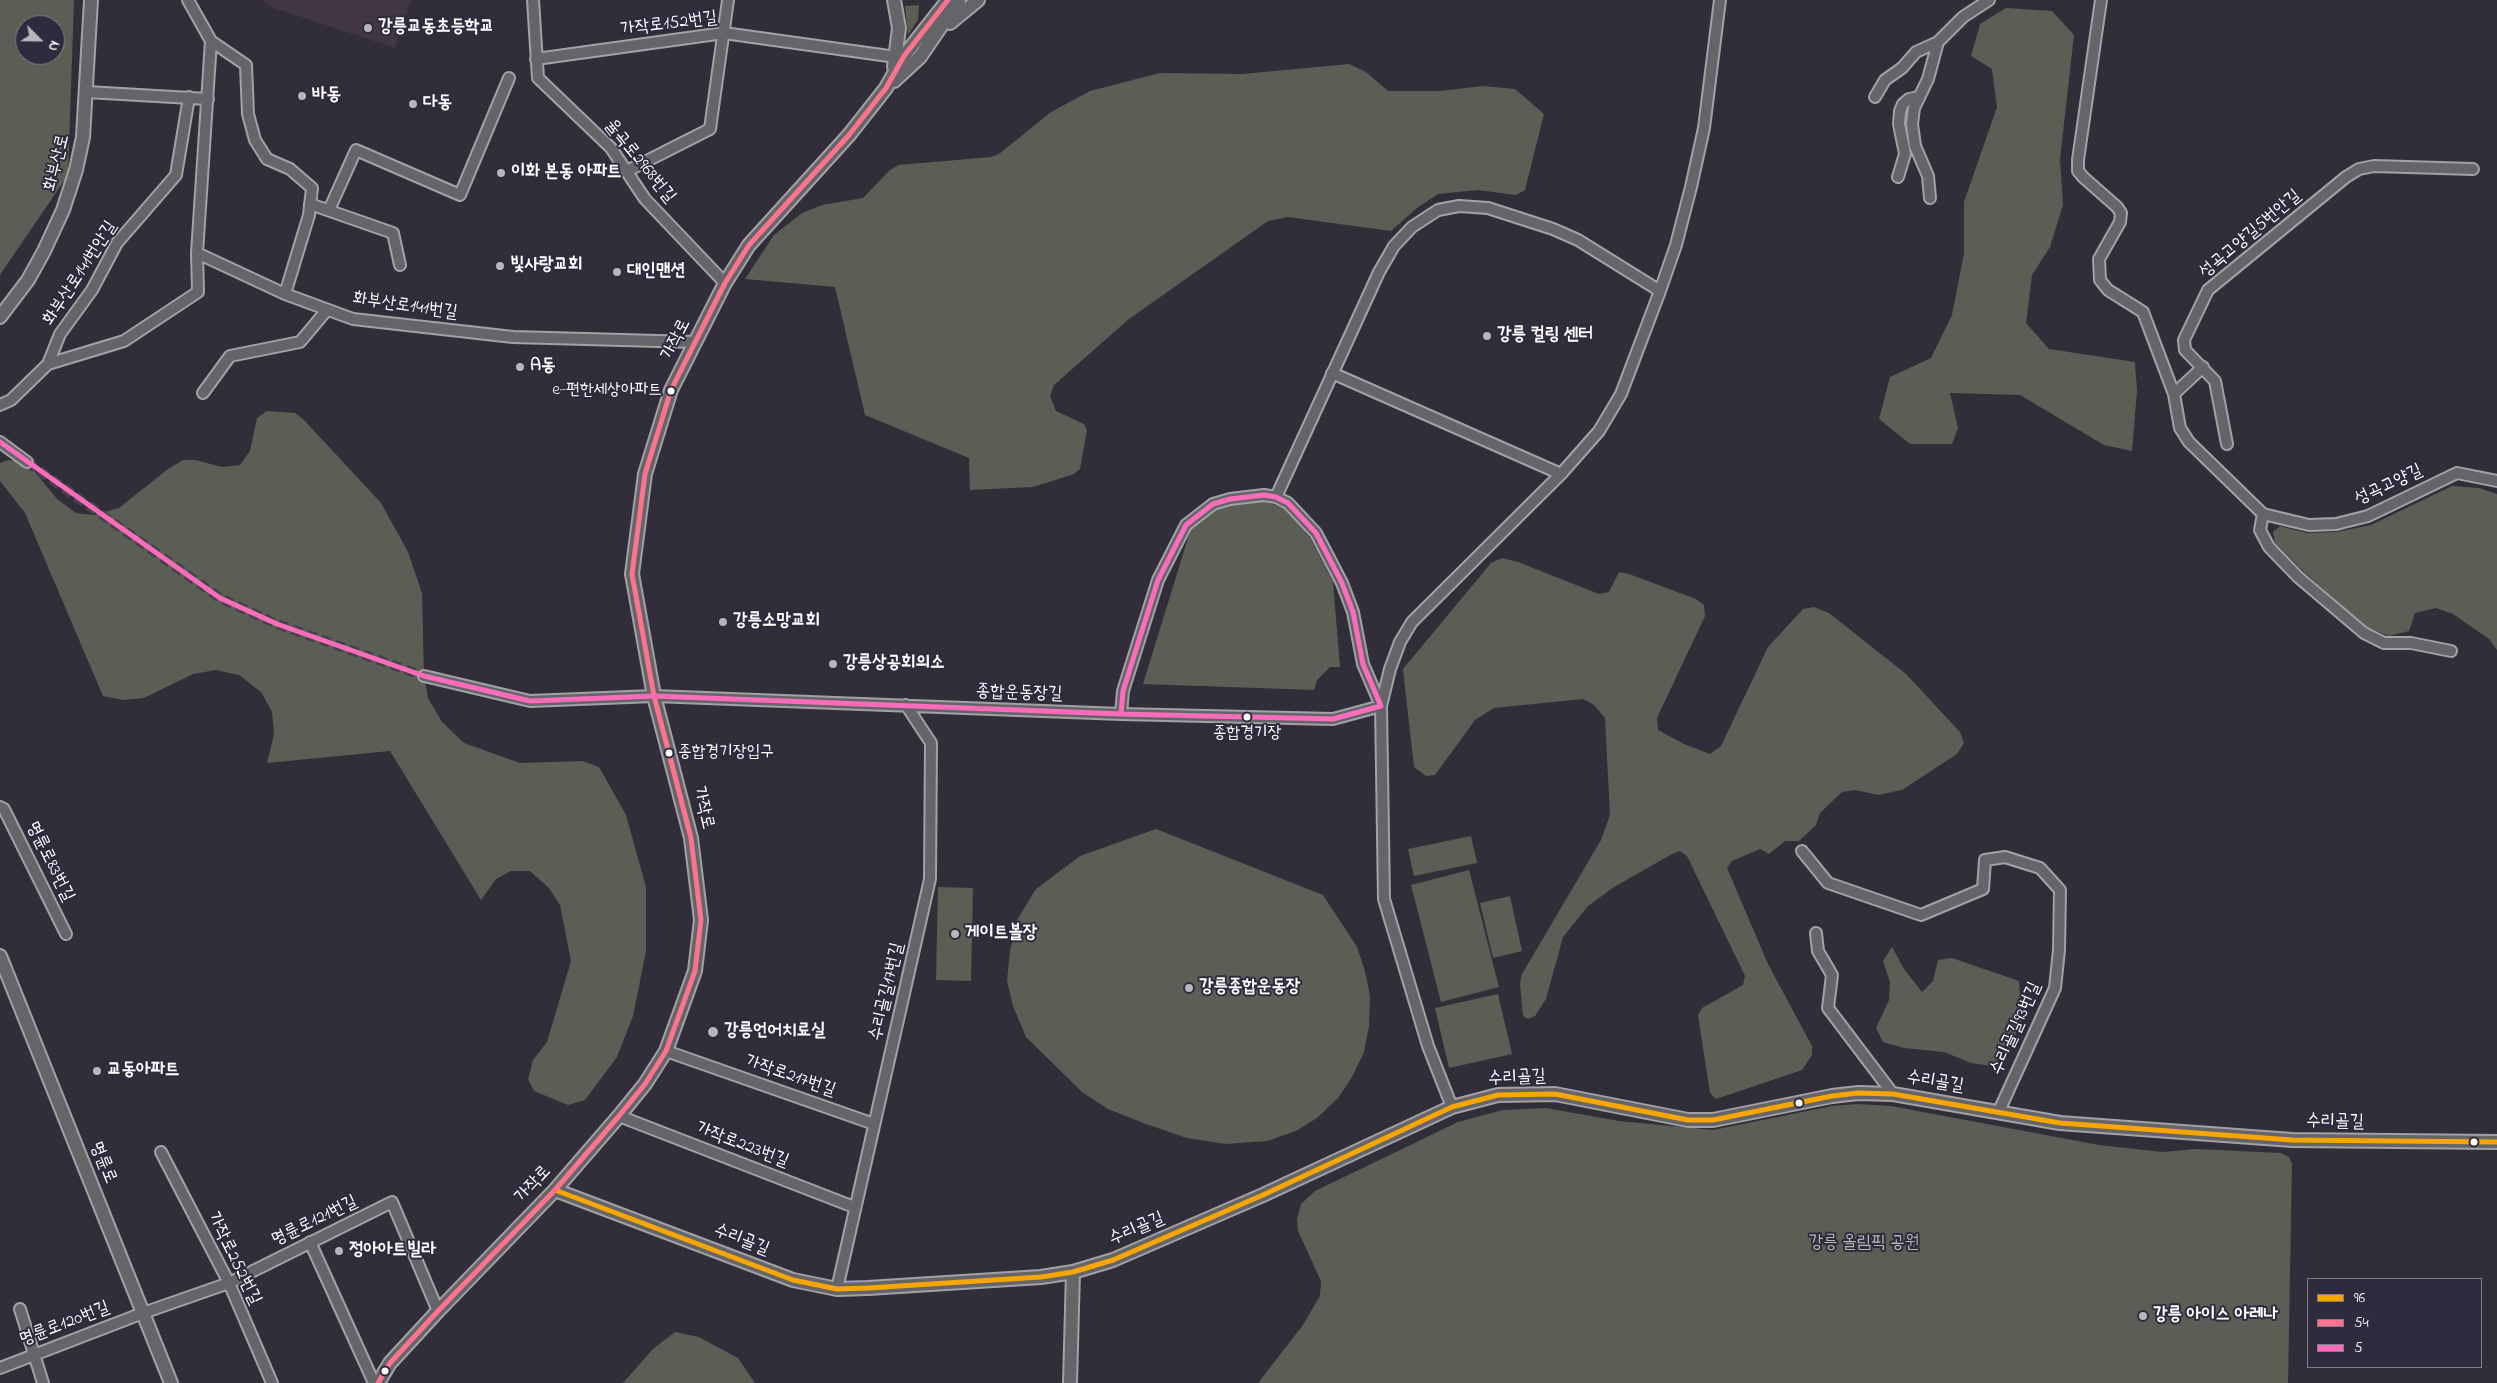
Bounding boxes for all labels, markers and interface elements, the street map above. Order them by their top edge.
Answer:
street label: 가작로152번길 [619,8,719,42]
north arrow [15,15,65,65]
place label: 강릉교동초등학교 [378,17,494,39]
marker: 강릉교동초등학교 [362,22,374,34]
text: N [42,37,65,54]
place label: 바동 [312,85,341,107]
marker: 바동 [296,90,308,102]
place label: 다동 [423,93,452,115]
marker: 다동 [407,98,419,110]
street label: 율곡로2968번길 [599,116,679,208]
street label: 화부산로 [41,132,75,194]
place label: 이화 본동 아파트 [511,162,621,184]
marker: 이화 본동 아파트 [495,167,507,179]
street label: 성곡고양길5번안길 [2196,186,2306,284]
street label: 화부산로141번안길 [39,218,123,330]
place label: 빛사랑교회 [510,255,582,277]
marker: 빛사랑교회 [494,260,506,272]
place label: 대인맨션 [627,261,685,283]
marker: 대인맨션 [611,266,623,278]
street label: 화부산로141번길 [351,289,459,325]
street label: 가작로 [658,316,696,364]
place label: 강릉 컬링 센터 [1497,325,1593,347]
marker: 강릉 컬링 센터 [1481,330,1493,342]
place label: A동 [530,356,556,378]
marker: A동 [514,361,526,373]
place label: e-편한세상아파트 [552,381,662,401]
marker: e-편한세상아파트 [666,386,676,396]
street label: 성곡고양길 [2352,461,2426,511]
place label: 강릉소망교회 [733,611,820,633]
marker: 강릉소망교회 [717,616,729,628]
place label: 강릉상공회의소 [843,653,944,675]
marker: 강릉상공회의소 [827,658,839,670]
street label: 종합운동장길 [975,682,1063,706]
marker: 종합경기장 [1242,712,1252,722]
place label: 종합경기장 [1213,724,1281,744]
place label: 종합경기장입구 [678,743,774,763]
marker: 종합경기장입구 [664,748,674,758]
street label: 가작로 [687,784,717,832]
street label: 명륜로83번길 [20,818,78,906]
place label: 게이트볼장 [965,923,1037,945]
marker: 게이트볼장 [949,928,961,940]
street label: 수리골길17번길 [866,941,910,1043]
place label: 강릉종합운동장 [1199,977,1300,999]
street label: 수리골길93번길 [1987,979,2047,1079]
marker: 강릉종합운동장 [1183,982,1195,994]
place label: 강릉언어치료실 [724,1021,825,1043]
marker: 강릉언어치료실 [706,1025,720,1039]
street label: 가작로217번길 [742,1051,838,1103]
place label: 교동아파트 [107,1060,179,1082]
marker: 교동아파트 [91,1065,103,1077]
street label: 수리골길 [1488,1067,1546,1091]
street label: 수리골길 [1905,1068,1965,1098]
unlabelled marker [1794,1098,1804,1108]
street label: 수리골길 [2306,1112,2364,1134]
street label: 가작로223번길 [693,1118,791,1174]
unlabelled marker [2469,1137,2479,1147]
street label: 명륜로 [84,1139,120,1187]
street label: 가작로 [511,1162,557,1208]
street label: 명륜로121번길 [269,1192,361,1252]
street label: 가작로252번길 [201,1209,265,1309]
street label: 수리골길 [1106,1209,1168,1251]
street label: 수리골길 [710,1221,772,1261]
park label: 강릉 올림픽 공원 [1809,1233,1919,1255]
place label: 정아아트빌라 [349,1240,436,1262]
marker: 정아아트빌라 [333,1245,345,1257]
legend [2307,1278,2482,1368]
text: 96 [2354,1287,2365,1309]
street label: 명륜로120번길 [17,1298,113,1352]
place label: 강릉 아이스 아레나 [2153,1305,2278,1327]
marker: 강릉 아이스 아레나 [2137,1310,2149,1322]
text: 54 [2354,1312,2369,1334]
text: 5 [2354,1337,2363,1359]
unlabelled marker [380,1366,390,1376]

